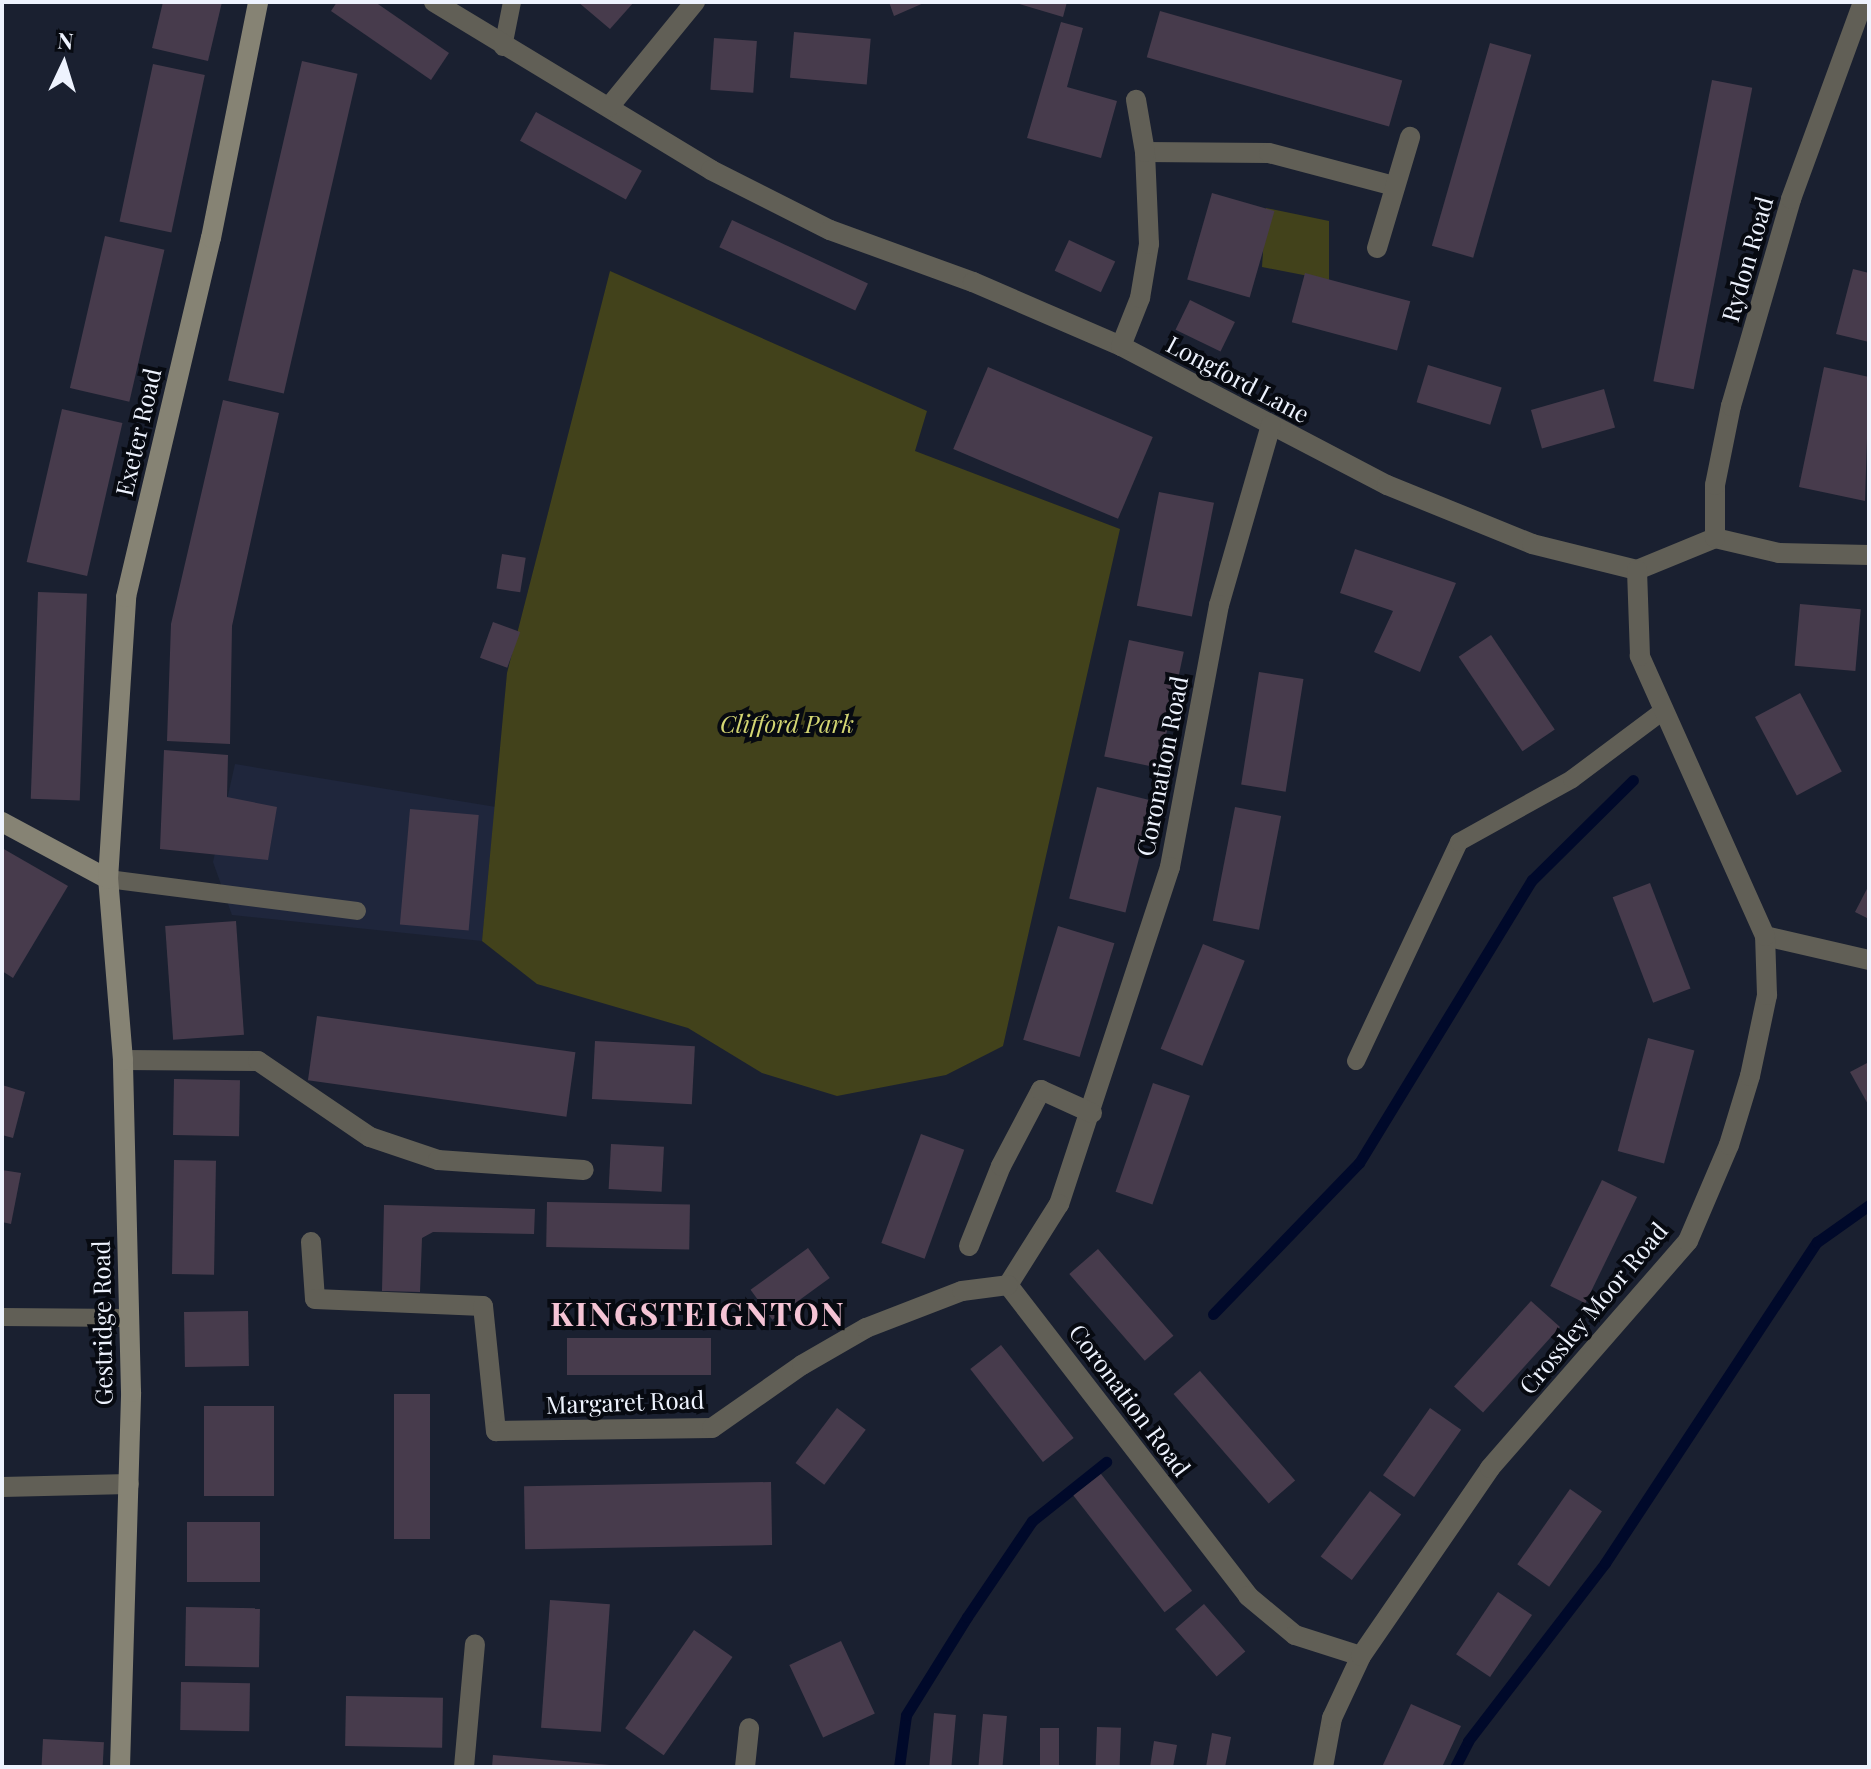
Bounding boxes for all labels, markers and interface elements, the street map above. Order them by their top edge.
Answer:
north arrow [24,24,104,104]
text: N [57,25,75,56]
street label: Rydon Road [1715,193,1779,325]
street label: Longford Lane [1162,329,1314,429]
street label: Exeter Road [109,365,167,499]
street label: Coronation Road [1130,673,1194,859]
park label: Clifford Park [720,710,854,738]
street label: Crossley Moor Road [1513,1216,1673,1400]
street label: Gestridge Road [86,1240,118,1406]
district label: KINGSTEIGNTON [550,1294,846,1332]
street label: Coronation Road [1063,1318,1197,1482]
street label: Margaret Road [545,1385,705,1419]

